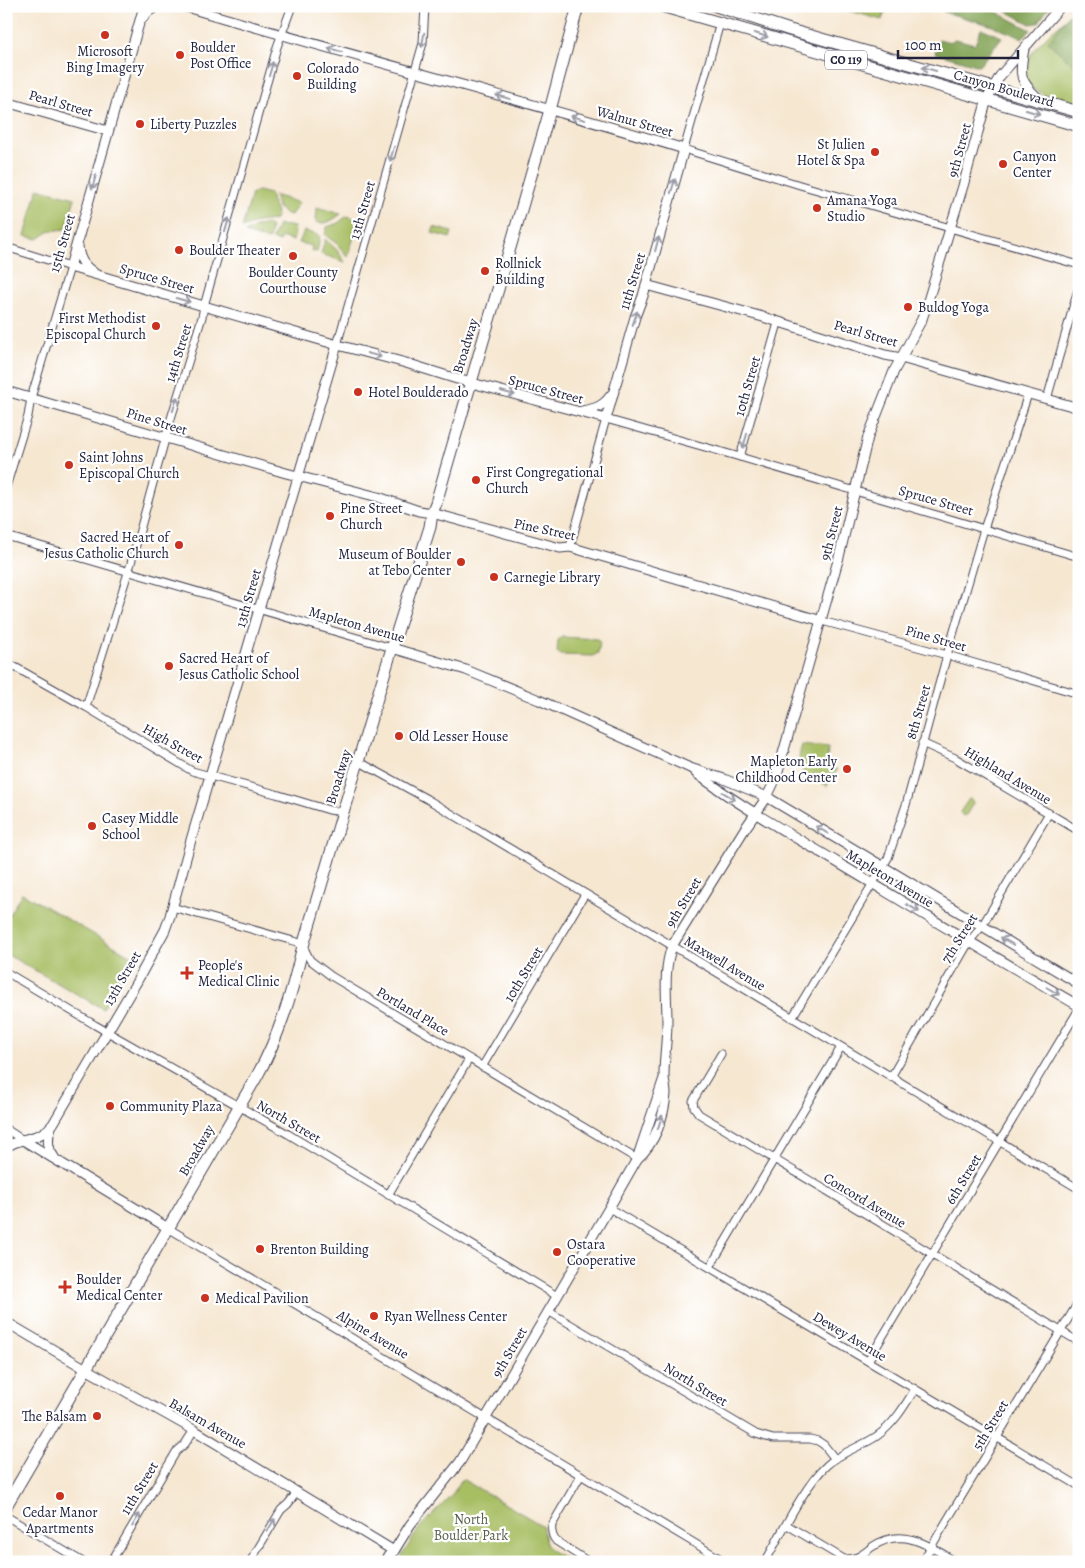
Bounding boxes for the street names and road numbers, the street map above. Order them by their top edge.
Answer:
road number: CO 119 [825,50,867,70]
street label: Canyon Boulevard [951,65,1057,112]
street label: Pearl Street [27,85,95,122]
street label: Walnut Street [593,101,676,142]
street label: 9th Street [943,120,976,179]
street label: 13th Street [345,178,380,242]
street label: 15th Street [45,211,80,275]
street label: 11th Street [615,250,650,312]
street label: Spruce Street [117,259,197,298]
street label: Pearl Street [832,315,900,352]
street label: Broadway [448,316,483,376]
street label: 14th Street [161,321,197,385]
street label: 10th Street [730,354,765,418]
street label: Spruce Street [506,370,586,409]
street label: Pine Street [124,403,190,440]
street label: Spruce Street [896,481,976,520]
street label: 9th Street [816,503,848,562]
street label: Pine Street [512,514,578,545]
street label: 13th Street [231,566,266,630]
street label: Mapleton Avenue [307,602,407,647]
street label: Pine Street [903,621,969,656]
street label: 8th Street [902,682,935,742]
street label: High Street [139,719,207,768]
street label: Highland Avenue [961,742,1055,809]
street label: Broadway [321,747,356,807]
street label: Mapleton Avenue [842,845,937,912]
street label: 9th Street [661,873,706,931]
street label: 7th Street [937,910,982,967]
street label: Maxwell Avenue [680,932,769,995]
street label: 10th Street [499,943,548,1006]
street label: 13th Street [99,947,146,1009]
street label: Portland Place [373,982,453,1041]
street label: North Street [253,1095,325,1148]
street label: Broadway [174,1120,219,1180]
street label: 6th Street [941,1150,986,1208]
street label: Concord Avenue [820,1168,910,1233]
street label: Alpine Avenue [332,1305,412,1363]
street label: Dewey Avenue [809,1307,890,1366]
street label: 9th Street [487,1323,532,1381]
street label: North Street [660,1358,732,1411]
street label: Balsam Avenue [166,1394,250,1453]
street label: 5th Street [968,1396,1013,1454]
street label: 11th Street [116,1458,163,1518]

